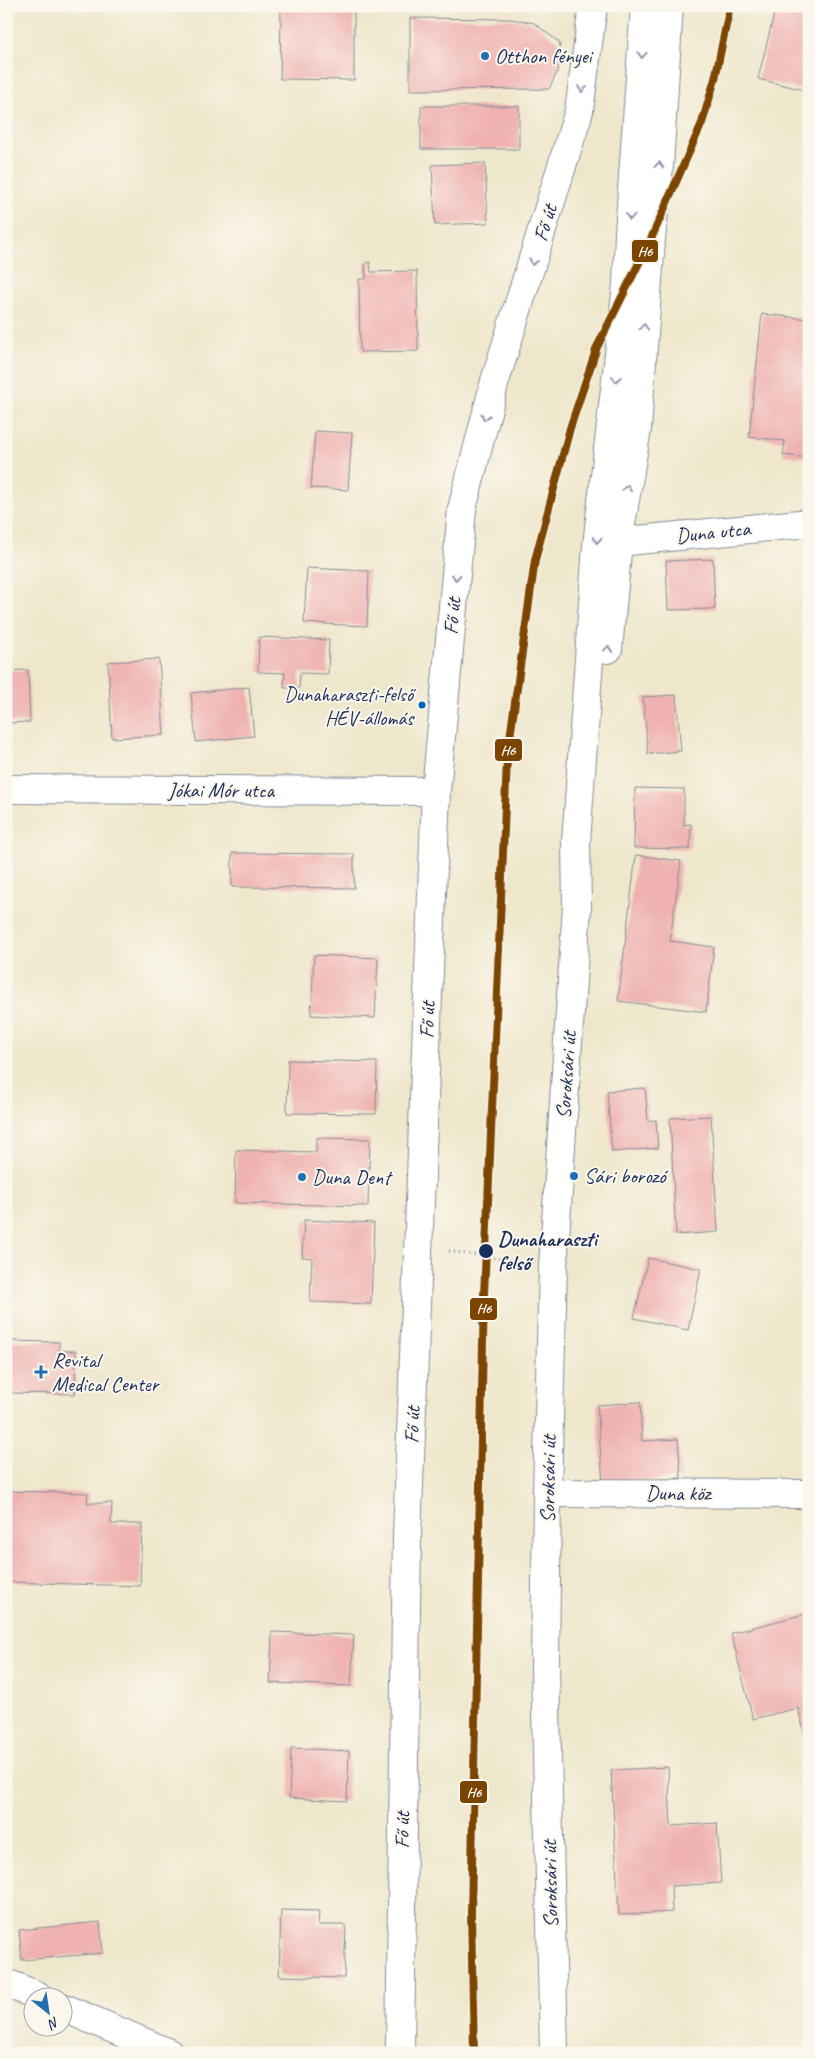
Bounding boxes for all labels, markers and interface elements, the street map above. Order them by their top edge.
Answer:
place label: Otthon fényei [495,43,595,69]
marker: Otthon fényei [479,50,491,62]
one-way arrow [636,51,647,59]
one-way arrow [577,86,588,94]
one-way arrow [653,161,664,169]
street label: Fő út [527,200,563,244]
one-way arrow [624,213,635,221]
line badge: H6 [631,239,659,263]
text: H6 [638,243,654,260]
one-way arrow [529,258,539,266]
one-way arrow [639,322,650,330]
one-way arrow [611,375,622,383]
one-way arrow [481,413,491,421]
one-way arrow [621,484,632,492]
street label: Duna utca [675,515,753,549]
one-way arrow [592,536,603,544]
one-way arrow [451,573,462,581]
street label: Fő út [437,595,467,635]
one-way arrow [602,645,613,653]
place label: Dunaharaszti-felső HÉV-állomás [284,682,416,731]
marker: Dunaharaszti-felső HÉV-állomás [417,700,427,710]
line badge: H6 [494,738,523,762]
text: H6 [501,742,517,759]
street label: Jókai Mór utca [167,777,275,803]
street label: Fő út [413,999,441,1039]
street label: Soroksári út [550,1028,582,1120]
place label: Sári borozó [584,1163,668,1189]
place label: Duna Dent [312,1164,393,1190]
marker: Sári borozó [568,1170,580,1182]
marker: Duna Dent [296,1171,308,1183]
place label: Dunaharaszti felső [498,1226,600,1276]
marker: Dunaharaszti felső [477,1242,495,1260]
line badge: H6 [469,1297,498,1321]
text: H6 [477,1300,493,1317]
place label: Revital Medical Center [52,1347,160,1397]
marker: Revital Medical Center [34,1365,48,1379]
street label: Fő út [398,1404,426,1444]
street label: Soroksári út [534,1433,562,1523]
street label: Duna köz [646,1480,713,1506]
line badge: H6 [459,1780,488,1804]
text: H6 [467,1784,483,1801]
street label: Fő út [389,1809,415,1849]
street label: Soroksári út [536,1838,564,1928]
north arrow [22,1986,72,2036]
text: N [44,2013,62,2034]

